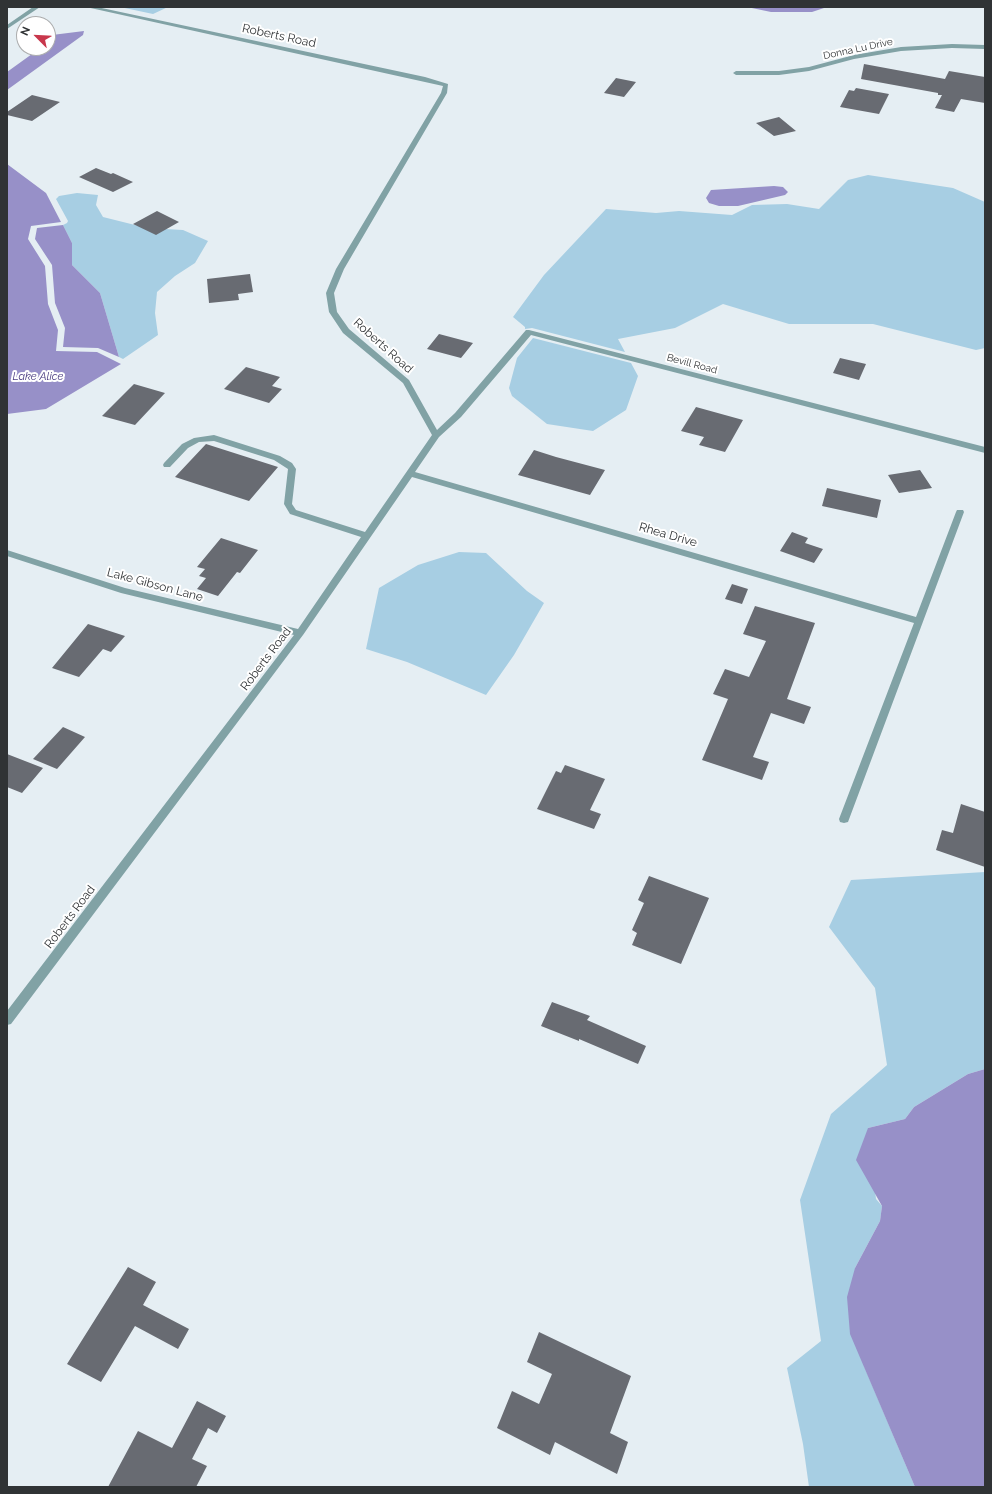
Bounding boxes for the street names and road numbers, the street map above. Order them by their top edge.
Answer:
street label: Roberts Road [241,21,317,51]
street label: Donna Lu Drive [822,36,894,62]
street label: Roberts Road [350,316,416,376]
street label: Bevill Road [665,351,719,377]
street label: Rhea Drive [637,520,699,550]
street label: Lake Gibson Lane [105,565,205,605]
street label: Roberts Road [238,625,294,693]
street label: Roberts Road [42,883,98,951]

